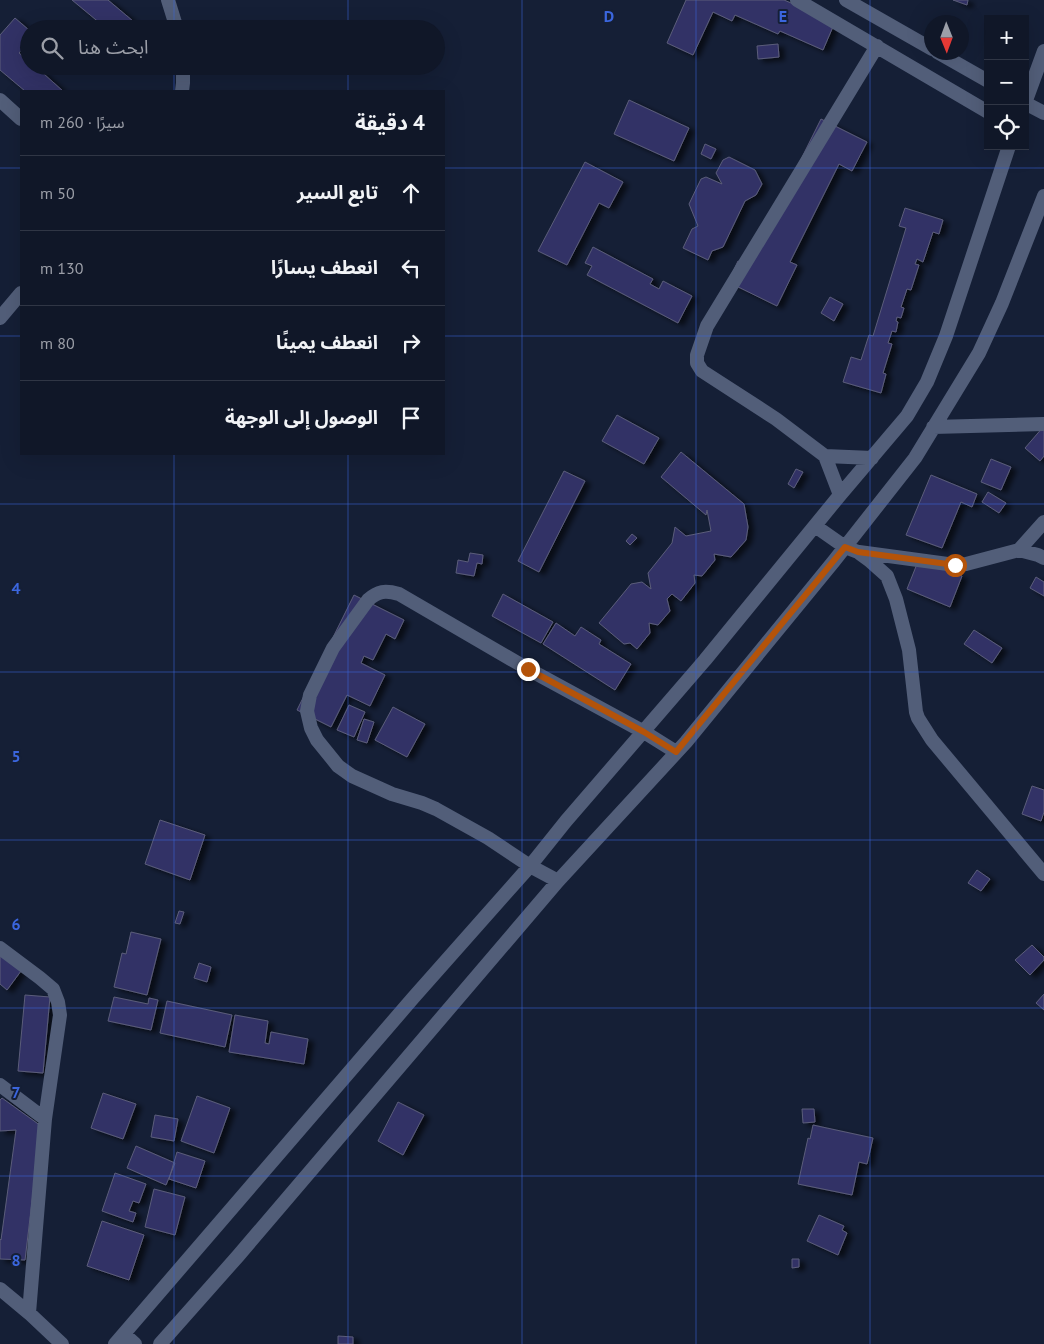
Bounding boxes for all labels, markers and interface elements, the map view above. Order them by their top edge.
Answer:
text: D [604,6,614,26]
text: E [779,6,787,26]
north arrow [924,15,969,60]
map controls [984,15,1029,150]
button: + [984,15,1029,60]
search box [20,20,445,75]
icon: search [38,34,66,62]
text: ابحث هنا [78,35,149,59]
button: − [984,60,1029,105]
button: locate [984,105,1029,150]
text: 4 دقيقة [355,109,425,136]
text: سيرًا · 260 m [40,112,125,132]
icon: ahead [397,179,425,207]
text: تابع السير [297,180,378,204]
text: 50 m [40,183,75,203]
icon: left [397,254,425,282]
text: انعطف يسارًا [271,255,378,279]
text: 130 m [40,258,83,278]
icon: right [397,329,425,357]
text: انعطف يمينًا [276,330,378,354]
text: 80 m [40,333,75,353]
icon: arrive [397,404,425,432]
text: الوصول إلى الوجهة [225,405,378,429]
route start [944,554,967,577]
text: 4 [11,578,21,598]
route end [517,658,540,681]
text: 5 [11,746,21,766]
text: 6 [11,914,21,934]
text: 7 [11,1082,21,1102]
text: 8 [11,1250,21,1270]

